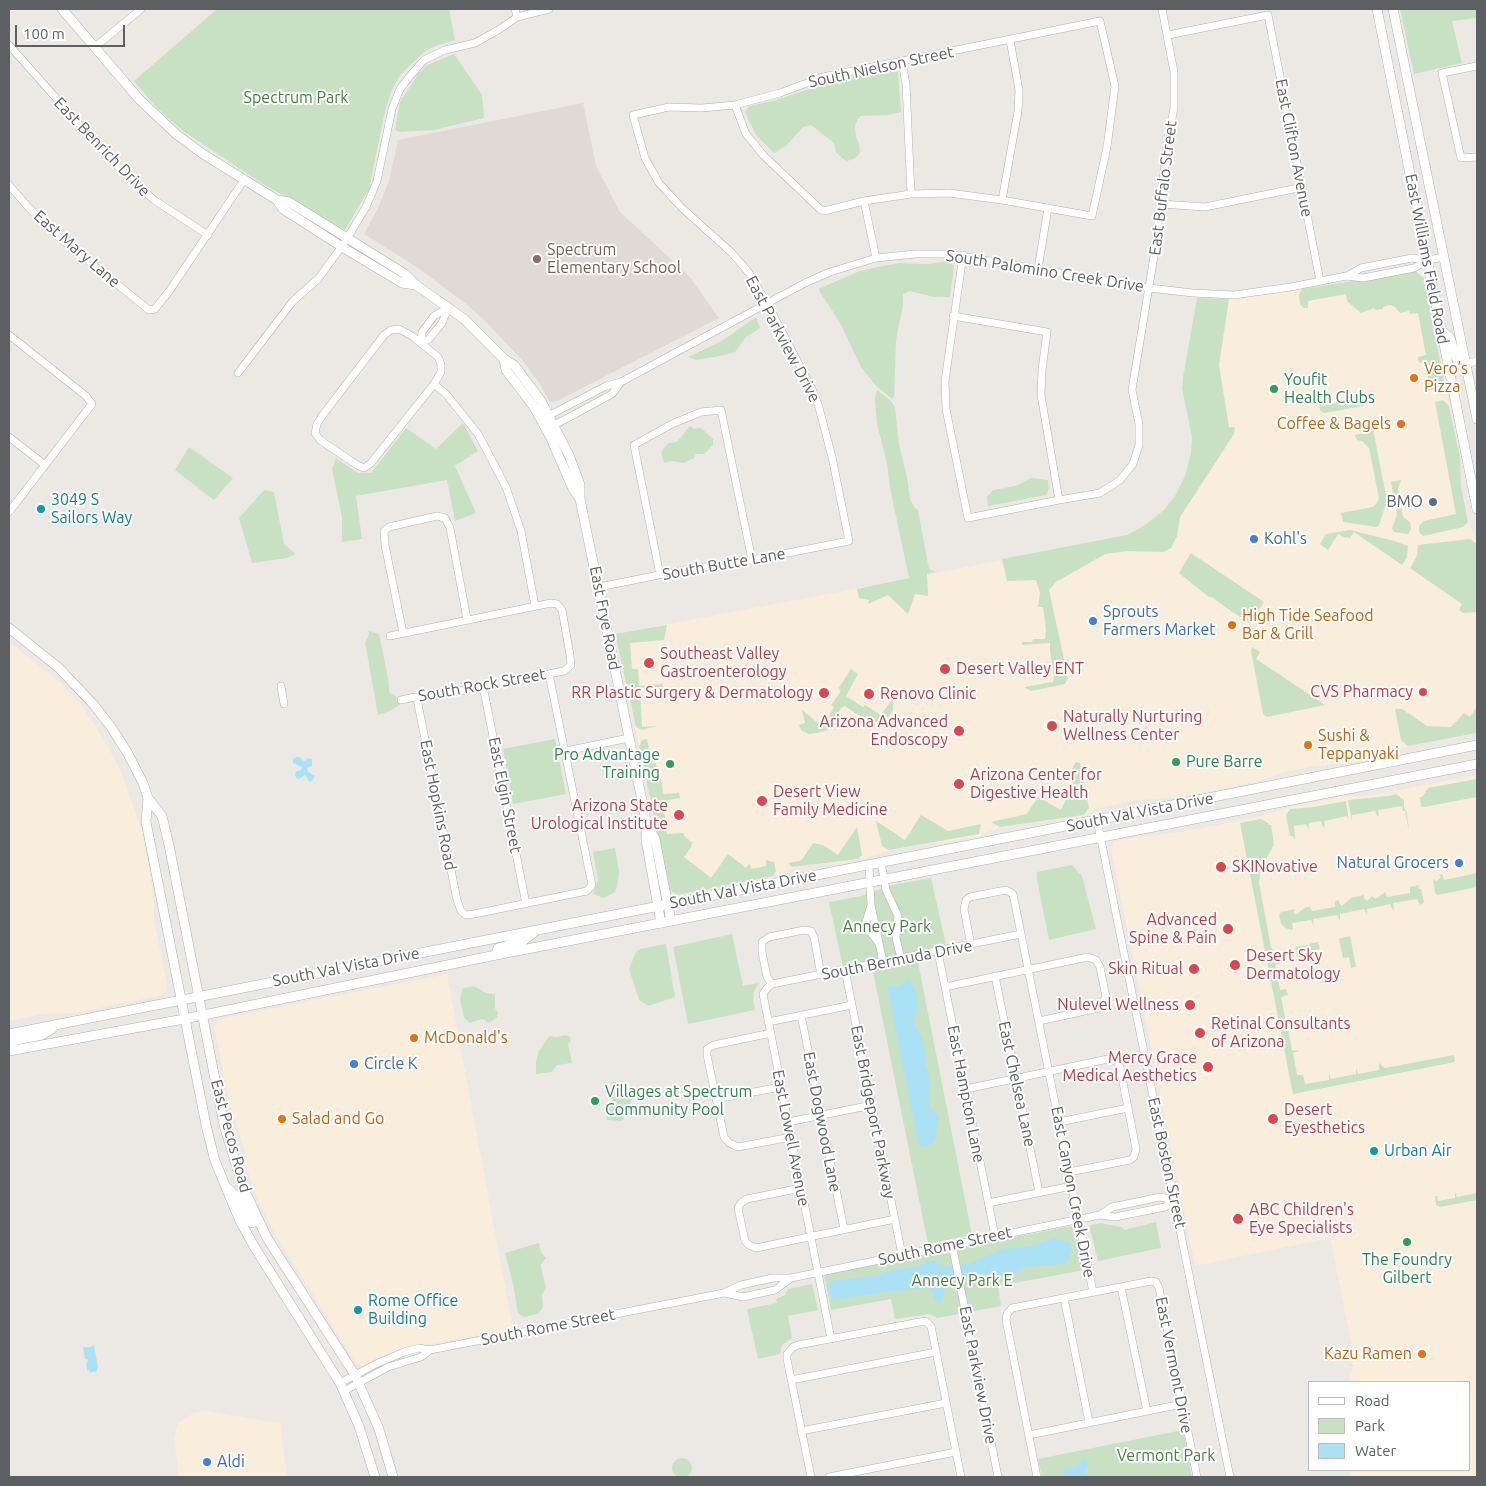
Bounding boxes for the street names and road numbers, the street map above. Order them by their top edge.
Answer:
street label: South Nielson Street [807,42,955,92]
street label: East Clifton Avenue [1271,77,1317,219]
street label: East Benrich Drive [50,93,154,201]
street label: East Buffalo Street [1145,120,1181,256]
street label: East Williams Field Road [1401,172,1453,346]
street label: East Mary Lane [30,206,124,292]
street label: South Palomino Creek Drive [945,246,1145,296]
street label: East Parkview Drive [742,273,824,405]
street label: South Butte Lane [661,544,787,584]
street label: East Frye Road [585,564,625,672]
street label: South Rock Street [417,664,547,706]
street label: East Elgin Street [484,735,526,855]
street label: East Hopkins Road [416,738,460,872]
street label: South Val Vista Drive [1065,788,1215,836]
street label: South Val Vista Drive [668,865,818,913]
street label: South Bermuda Drive [820,936,974,984]
street label: South Val Vista Drive [271,943,421,991]
street label: East Chelsea Lane [994,1019,1040,1149]
street label: East Bridgeport Parkway [847,1024,899,1200]
street label: East Hampton Lane [943,1024,989,1164]
street label: East Dogwood Lane [799,1050,845,1194]
street label: East Lowell Avenue [768,1068,814,1208]
street label: East Pecos Road [207,1077,255,1195]
street label: East Boston Street [1144,1096,1190,1230]
street label: East Canyon Creek Drive [1047,1105,1099,1279]
street label: South Rome Street [876,1222,1014,1270]
street label: East Vermont Drive [1151,1295,1197,1435]
street label: East Parkview Drive [955,1304,1001,1446]
street label: South Rome Street [479,1305,617,1349]

